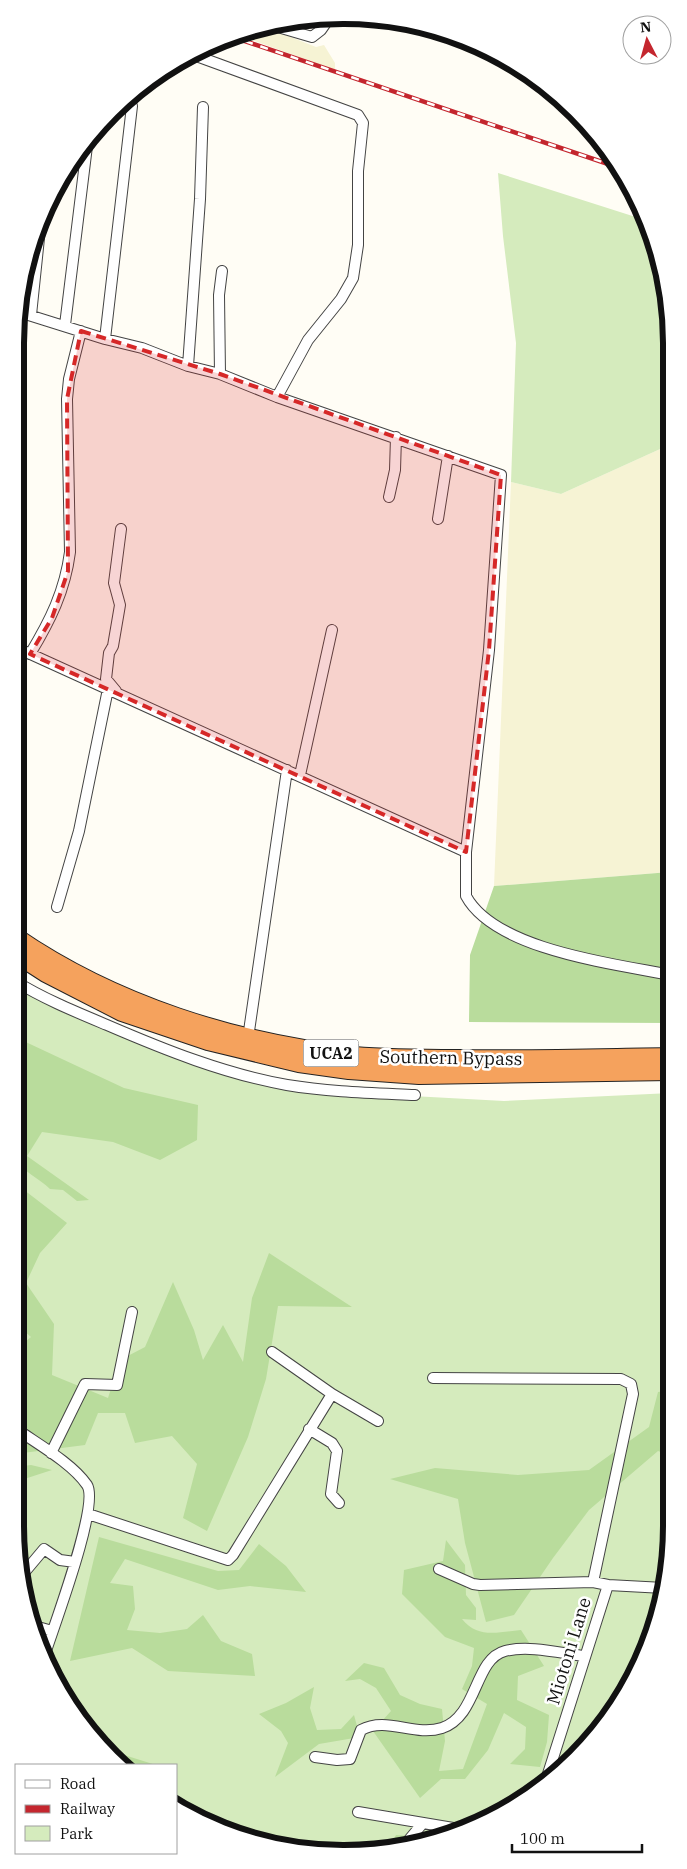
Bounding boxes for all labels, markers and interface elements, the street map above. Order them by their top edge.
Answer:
north arrow [622,15,672,65]
text: N [639,18,652,37]
road number: UCA2 [304,1040,358,1066]
street label: Southern Bypass [379,1045,523,1070]
street label: Miotoni Lane [541,1594,596,1707]
legend [15,1764,178,1854]
text: Road [60,1774,96,1793]
text: Railway [60,1799,115,1818]
scale bar [512,1822,642,1854]
text: Park [60,1824,93,1843]
text: 100 m [520,1829,565,1848]

